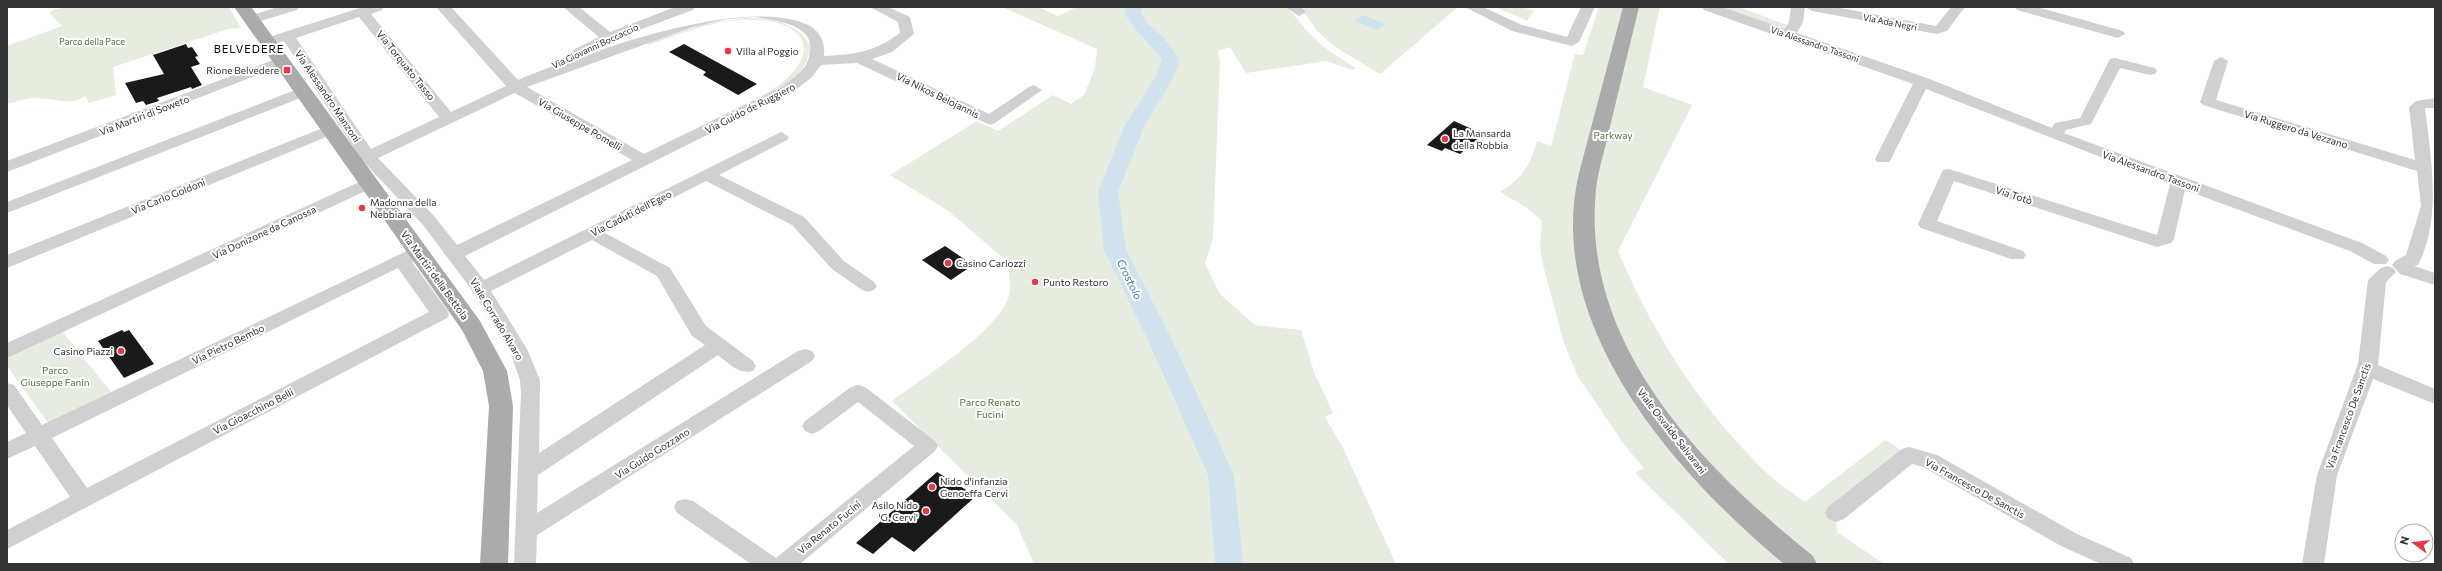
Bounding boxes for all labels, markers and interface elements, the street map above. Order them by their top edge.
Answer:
street label: Via Ada Negri [1862,11,1918,33]
street label: Via Giovanni Boccaccio [550,21,640,71]
street label: Via Alessandro Tassoni [1769,24,1861,64]
street label: Via Torquato Tasso [374,28,438,102]
park label: Parco della Pace [59,36,125,47]
district label: BELVEDERE [214,42,284,55]
place label: Villa al Poggio [736,45,799,57]
marker: Villa al Poggio [723,46,733,56]
street label: Via Alessandro Manzoni [293,48,363,144]
place label: Rione Belvedere [206,64,279,76]
marker: Rione Belvedere [282,65,292,75]
street label: Via Nikos Belojannis [895,70,982,120]
street label: Via Guido de Ruggiero [703,80,797,136]
street label: Via Martiri di Soweto [97,92,191,138]
street label: Via Giuseppe Pomelli [536,95,624,153]
street label: Via Ruggero da Vezzano [2243,108,2349,150]
place label: La Mansarda della Robbia [1453,127,1511,151]
park label: Parkway [1593,129,1633,141]
marker: La Mansarda della Robbia [1440,134,1450,144]
street label: Via Alessandro Tassoni [2101,148,2201,194]
street label: Via Carlo Goldoni [129,176,207,216]
street label: Via Totò [1994,183,2034,207]
street label: Via Caduti dell'Egeo [589,187,674,239]
place label: Madonna della Nebbiara [370,196,436,220]
street label: Via Donizone da Canossa [210,203,318,261]
marker: Madonna della Nebbiara [357,203,367,213]
street label: Via Martiri della Bettola [399,228,471,322]
place label: Casino Carlozzi [956,257,1026,269]
water label: Crostolo [1115,257,1146,302]
marker: Casino Carlozzi [943,258,953,268]
street label: Viale Corrado Alvaro [468,276,526,362]
place label: Punto Restoro [1043,276,1109,288]
marker: Punto Restoro [1030,277,1040,287]
street label: Via Pietro Bembo [190,321,266,367]
place label: Casino Piazzi [54,345,113,357]
marker: Casino Piazzi [116,346,126,356]
street label: Via Francesco De Sanctis [2323,361,2373,471]
park label: Parco Giuseppe Fanin [20,364,90,388]
street label: Via Gioacchino Belli [211,385,295,437]
street label: Viale Osvaldo Salvarani [1635,386,1709,476]
park label: Parco Renato Fucini [960,396,1020,420]
street label: Via Guido Gozzano [612,425,692,481]
street label: Via Francesco De Sanctis [1923,456,2027,521]
place label: Nido d'infanzia Genoeffa Cervi [940,475,1008,499]
marker: Nido d'infanzia Genoeffa Cervi [927,482,937,492]
street label: Via Renato Fucini [795,498,863,556]
place label: Asilo Nido 'G. Cervi' [872,499,918,523]
marker: Asilo Nido 'G. Cervi' [921,506,931,516]
north arrow [2394,523,2434,563]
text: N [2397,535,2411,546]

